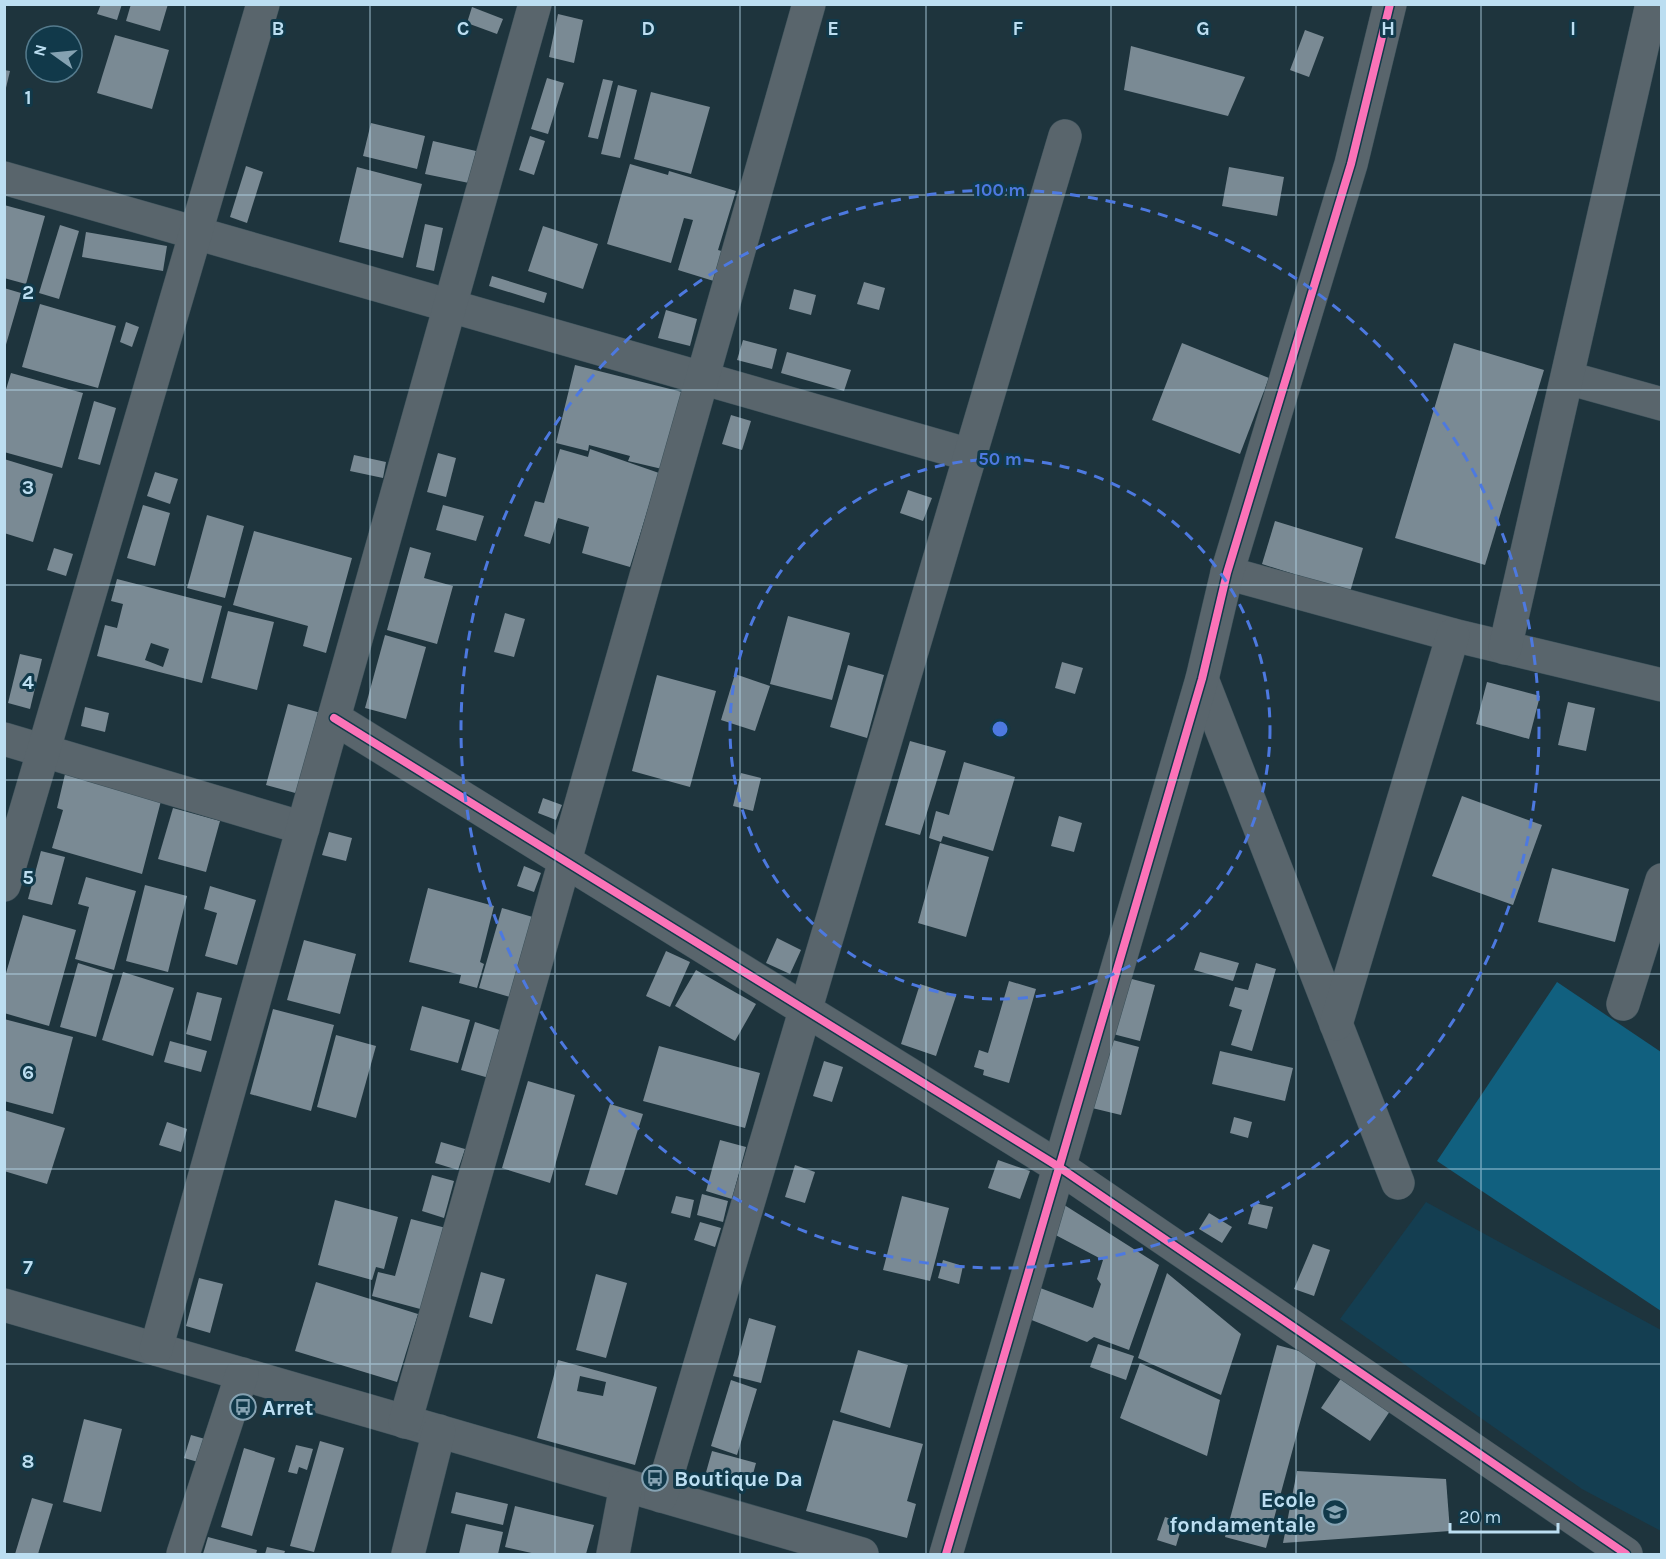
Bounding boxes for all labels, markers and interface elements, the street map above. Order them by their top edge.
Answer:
text: B [272,17,284,40]
text: C [457,17,469,40]
text: D [641,17,655,40]
text: E [827,17,839,40]
text: F [1013,17,1024,40]
text: G [1196,17,1210,40]
text: H [1381,17,1395,40]
text: I [1570,17,1576,40]
north arrow [24,24,84,84]
text: N [29,42,51,58]
text: 1 [24,86,32,109]
text: 100 m [975,179,1025,201]
text: 2 [22,281,34,304]
text: 50 m [978,448,1022,470]
text: 3 [22,476,34,499]
text: 4 [22,671,34,694]
centre of rings [990,719,1010,739]
text: 5 [22,866,34,889]
text: 6 [22,1061,34,1084]
text: 7 [23,1256,33,1279]
bus stop icon: Arret [228,1392,258,1422]
place label: Arret [262,1395,314,1421]
text: 8 [22,1450,34,1473]
bus stop icon: Boutique Da [640,1463,670,1493]
place label: Boutique Da [674,1466,803,1492]
place label: Ecole fondamentale [1169,1487,1316,1538]
scale bar [1450,1496,1558,1534]
school or university icon: Ecole fondamentale [1320,1497,1350,1527]
text: 20 m [1459,1506,1501,1528]

